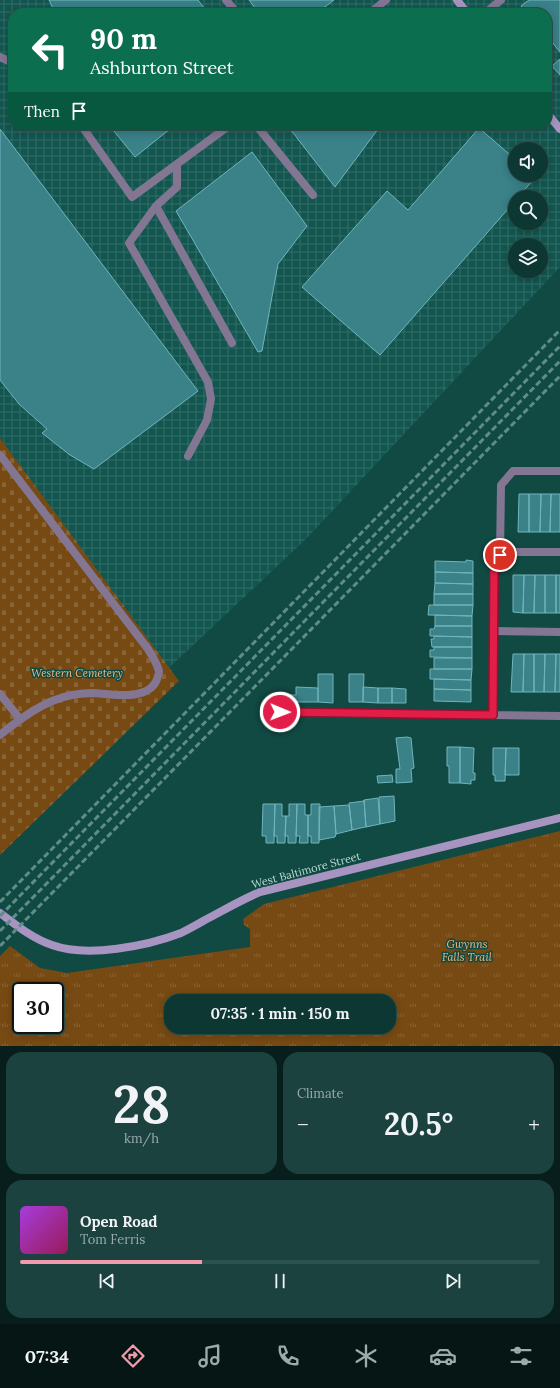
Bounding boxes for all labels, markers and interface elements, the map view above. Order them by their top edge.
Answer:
text: 90 m [90,21,157,57]
icon: left [24,24,76,76]
text: Ashburton Street [90,56,234,79]
icon: arrive [68,100,90,122]
text: Then [24,102,60,121]
map controls [508,142,548,278]
button: sound [508,142,548,182]
button: search [508,190,548,230]
button: layers [508,238,548,278]
pin [483,538,517,572]
icon: arrive [489,544,511,566]
park label: Western Cemetery [31,666,123,680]
position arrow [259,691,301,733]
street label: West Baltimore Street [250,848,363,891]
park label: Gwynns Falls Trail [442,937,492,964]
speed limit sign: 30 [12,982,64,1034]
text: 07:35 · 1 min · 150 m [210,1004,350,1023]
text: 28 [113,1071,170,1137]
text: Climate [297,1085,344,1102]
text: 20.5° [384,1105,453,1143]
text: − [297,1110,309,1138]
text: + [528,1110,540,1138]
text: km/h [124,1130,159,1147]
text: Open Road [80,1212,158,1231]
text: Tom Ferris [80,1231,145,1248]
icon: previous [96,1270,118,1292]
icon: pause [269,1270,291,1292]
icon: next [442,1270,464,1292]
icon: directions [119,1342,147,1370]
icon: music [196,1342,224,1370]
icon: phone [274,1342,302,1370]
icon: climate [352,1342,380,1370]
icon: car [429,1342,457,1370]
icon: filters [507,1342,535,1370]
text: 07:34 [25,1345,69,1368]

